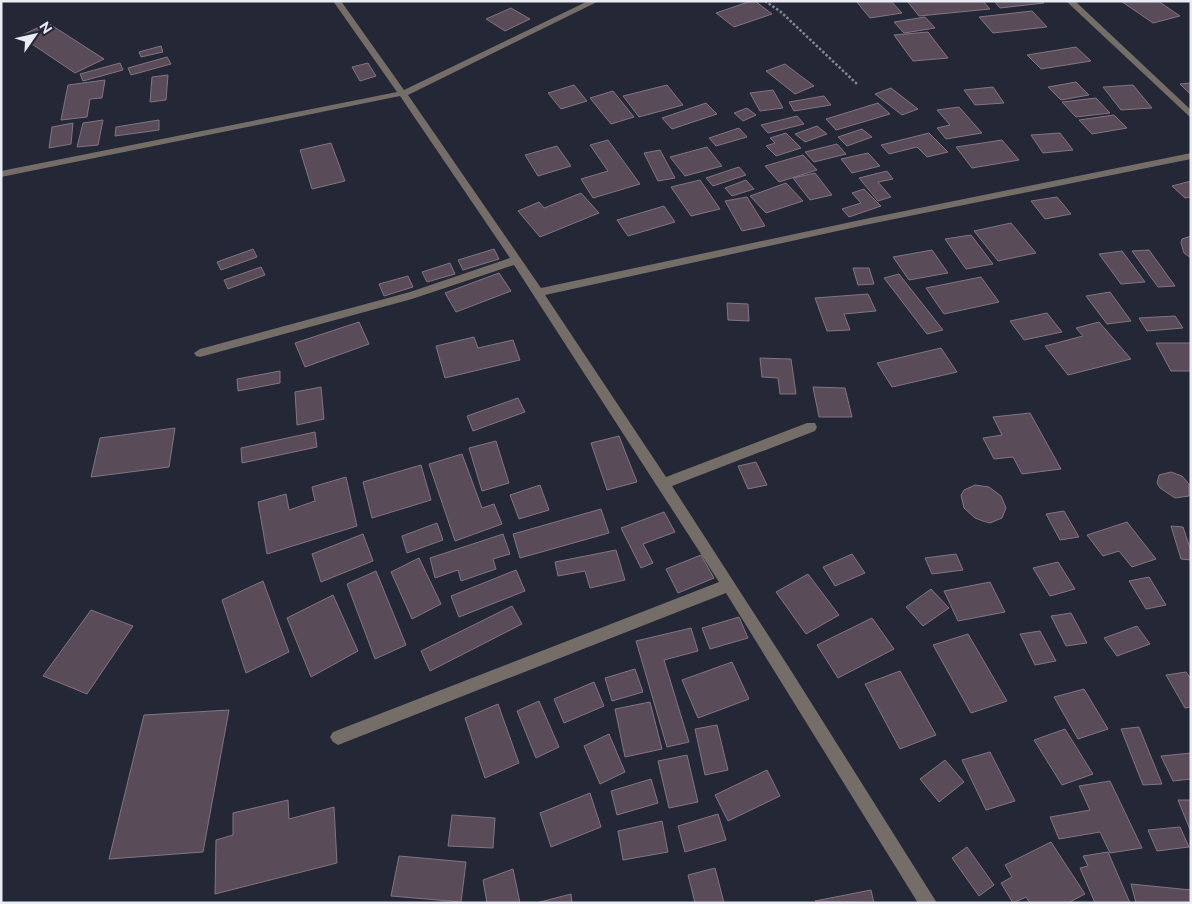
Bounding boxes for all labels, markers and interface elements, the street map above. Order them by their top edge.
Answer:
north arrow [10,10,60,60]
text: N [36,19,55,37]

